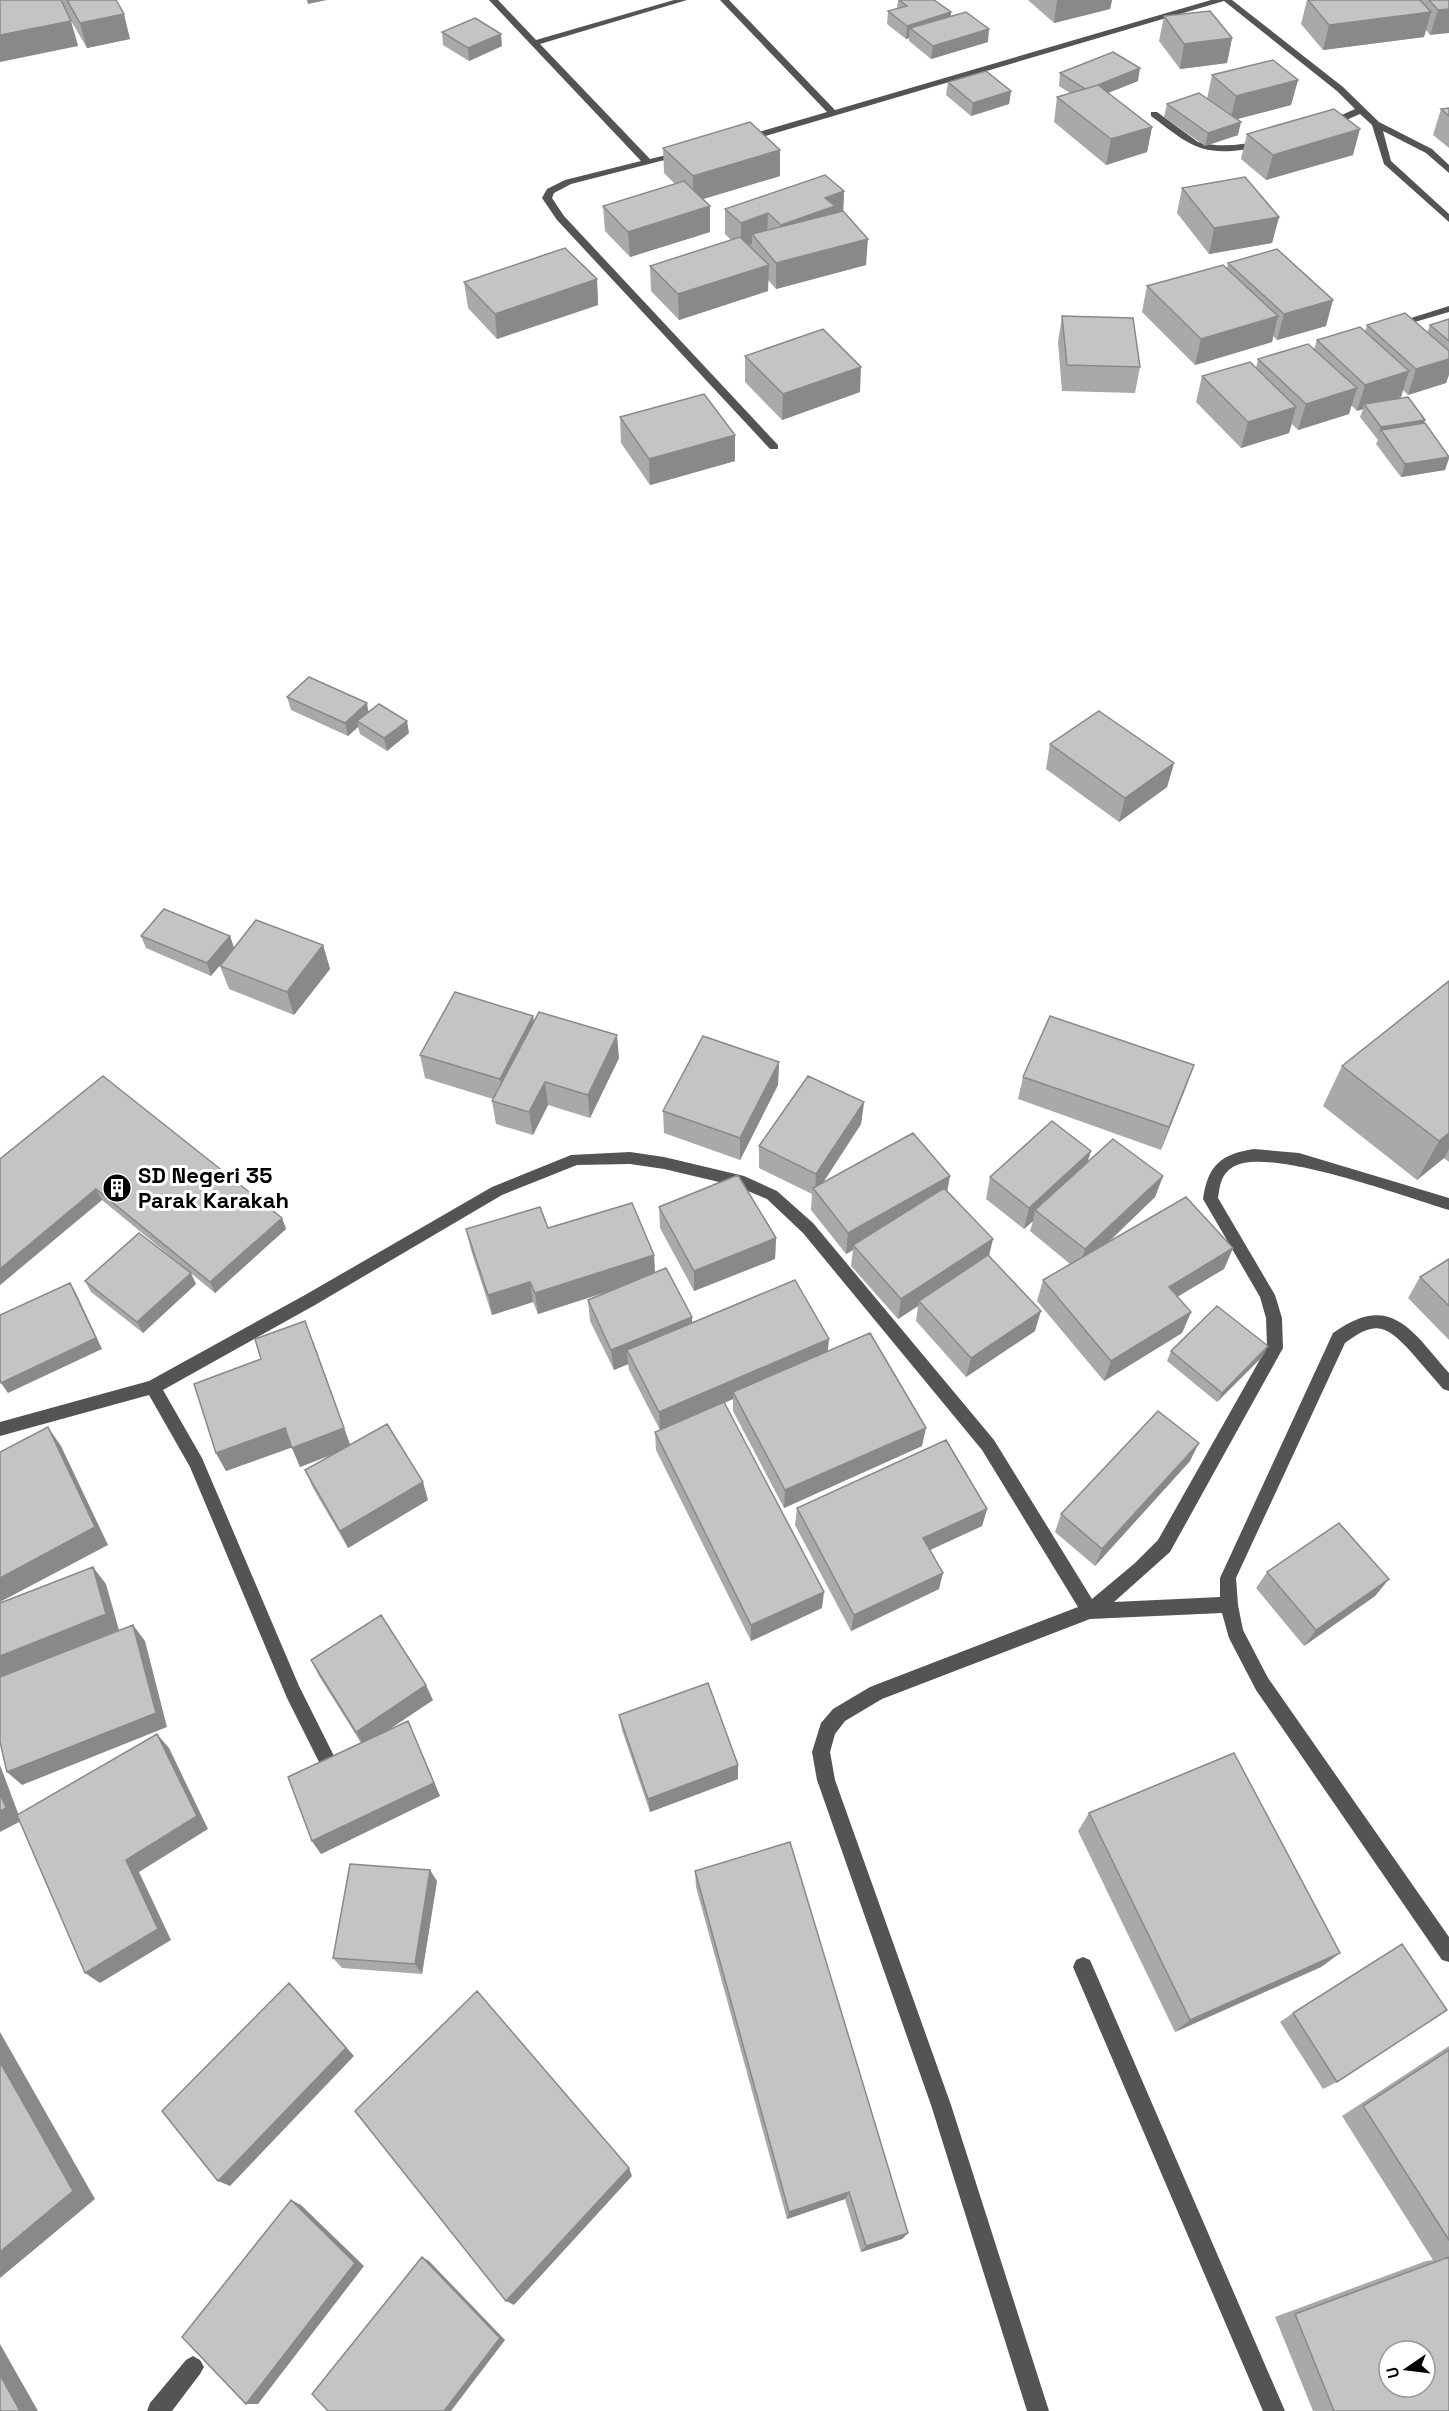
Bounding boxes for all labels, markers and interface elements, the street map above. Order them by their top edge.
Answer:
place label: SD Negeri 35 Parak Karakah [138,1161,289,1214]
building icon: SD Negeri 35 Parak Karakah [101,1172,133,1204]
north arrow [1377,2339,1437,2399]
text: U [1381,2365,1404,2380]

